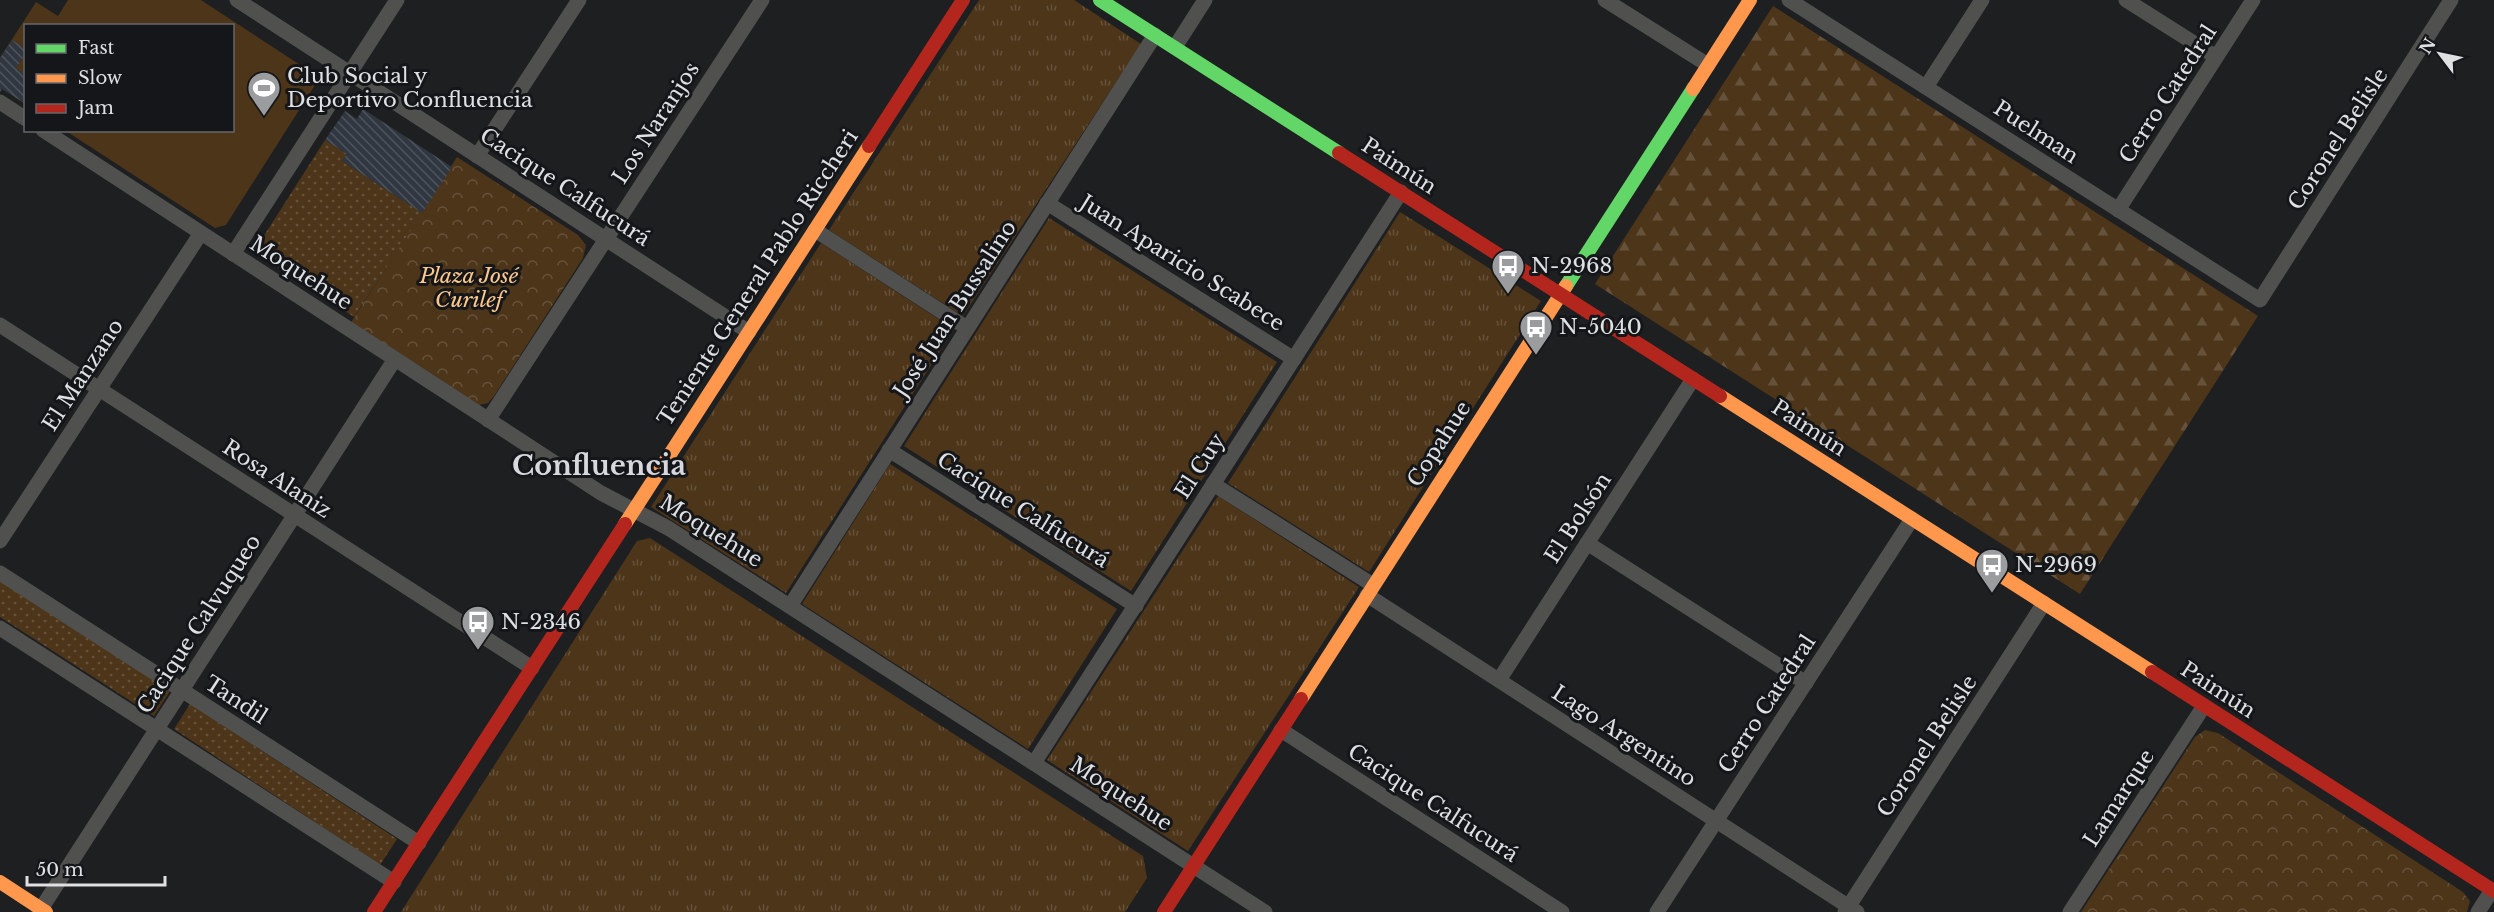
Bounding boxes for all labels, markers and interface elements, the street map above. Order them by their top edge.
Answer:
street label: Cerro Catedral [2114,20,2222,168]
legend [24,24,234,132]
north arrow [2410,24,2470,84]
text: N [2415,34,2440,58]
text: Fast [78,37,115,59]
street label: Los Naranjos [607,57,705,189]
place label: Club Social y Deportivo Confluencia [287,63,533,113]
street label: Coronel Belisle [2282,63,2394,215]
text: Slow [78,67,123,89]
sports icon: Club Social y Deportivo Confluencia [246,70,282,117]
street label: Puelman [1989,95,2083,169]
text: Jam [76,97,114,119]
street label: Cacique Calfucurá [475,122,655,252]
street label: Teniente General Pablo Riccheri [652,125,864,431]
street label: Paimún [1357,132,1441,200]
street label: Juan Aparicio Scabece [1072,188,1289,337]
street label: José Juan Bussalino [886,216,1022,405]
street label: Moquehue [245,230,357,316]
bus stop icon: N-2968 [1490,248,1526,295]
place label: N-2968 [1531,253,1612,279]
park label: Plaza José Curilef [419,263,520,313]
bus stop icon: N-5040 [1518,309,1554,356]
street label: El Manzano [37,314,129,436]
place label: N-5040 [1559,314,1642,340]
street label: Paimún [1767,394,1851,462]
street label: Copahue [1402,396,1476,492]
street label: El Cuy [1169,428,1231,503]
street label: Rosa Alaniz [218,434,336,524]
street label: Cacique Calfucurá [932,447,1114,574]
district label: Confluencia [512,449,686,482]
street label: El Bolsón [1539,468,1617,568]
street label: Moquehue [655,489,767,573]
street label: Cacique Calvuqueo [131,530,267,718]
bus stop icon: N-2969 [1974,547,2010,594]
place label: N-2969 [2015,552,2097,578]
bus stop icon: N-2346 [460,604,496,651]
place label: N-2346 [501,609,581,635]
street label: Cerro Catedral [1713,630,1821,778]
street label: Paimún [2176,656,2260,724]
street label: Tandil [200,670,272,730]
street label: Coronel Belisle [1871,670,1983,822]
street label: Lago Argentino [1547,680,1701,792]
street label: Cacique Calfucurá [1343,738,1523,868]
street label: Lamarque [2078,744,2160,852]
street label: Moquehue [1065,751,1177,837]
scale bar [27,849,165,887]
text: 50 m [36,859,84,881]

